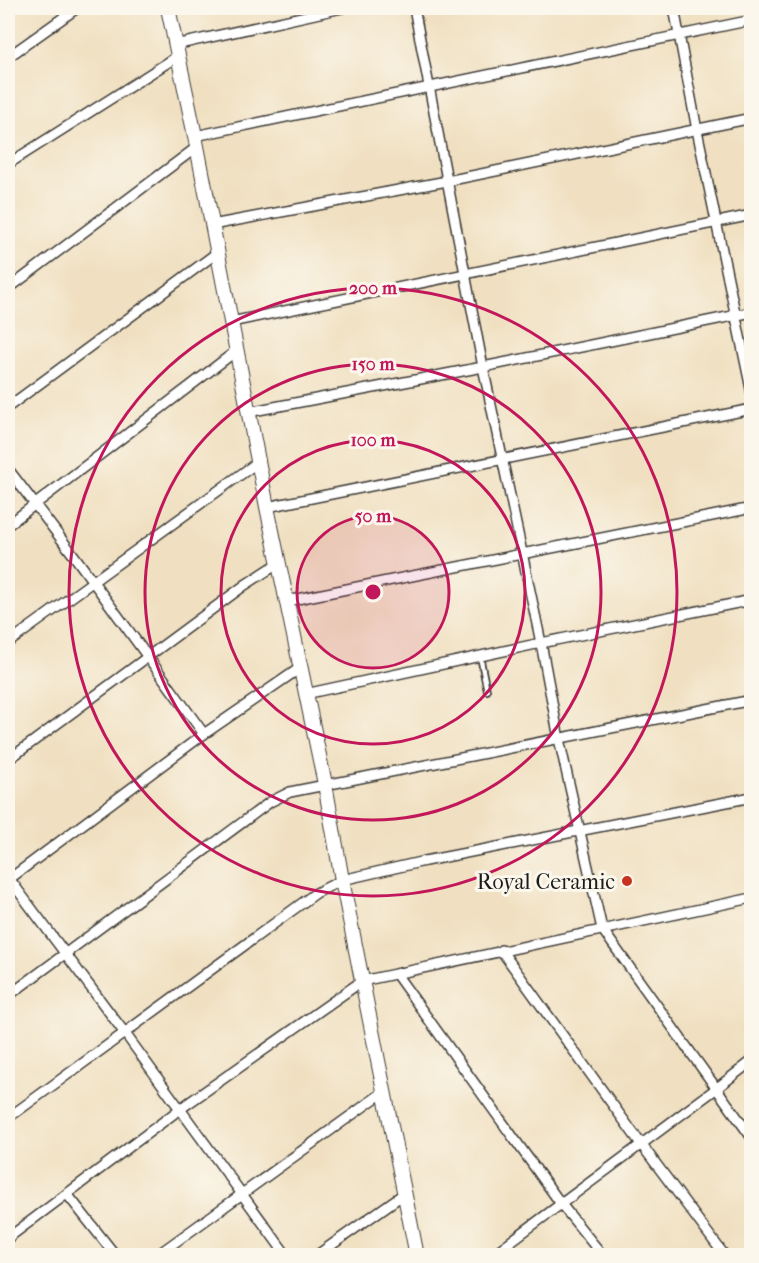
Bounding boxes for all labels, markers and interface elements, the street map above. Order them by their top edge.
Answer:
text: 200 m [349,278,398,299]
text: 150 m [352,354,395,375]
text: 100 m [350,430,397,451]
text: 50 m [355,506,392,527]
centre of rings [363,582,383,602]
place label: Royal Ceramic [477,869,615,895]
marker: Royal Ceramic [620,874,634,888]

